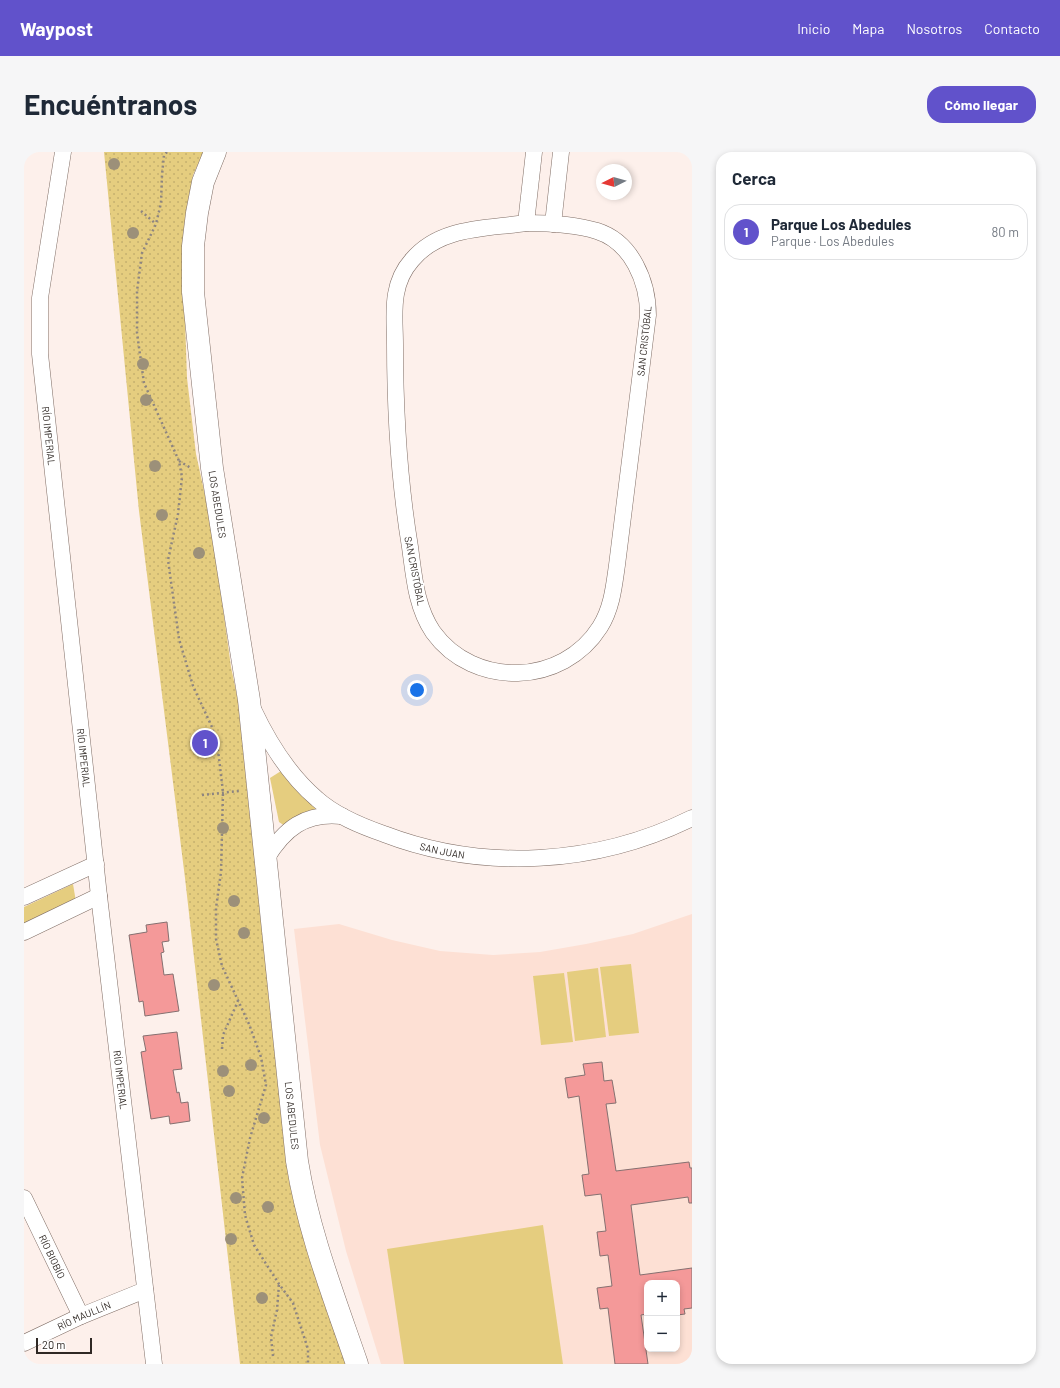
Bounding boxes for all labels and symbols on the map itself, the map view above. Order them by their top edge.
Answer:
north arrow [596,164,632,200]
street label: SAN CRISTÓBAL [634,305,654,377]
street label: RÍO IMPERIAL [40,406,58,466]
street label: LOS ABEDULES [206,470,229,539]
street label: SAN CRISTÓBAL [402,535,428,607]
your location [407,680,427,700]
street label: RÍO IMPERIAL [75,728,93,788]
pin: 1 [192,728,218,758]
street label: SAN JUAN [419,840,466,861]
street label: RÍO IMPERIAL [111,1050,130,1110]
street label: LOS ABEDULES [283,1081,302,1150]
street label: RÍO BIOBÍO [37,1233,68,1280]
street label: RÍO MAULLÍN [55,1299,113,1332]
scale bar [36,1336,92,1355]

